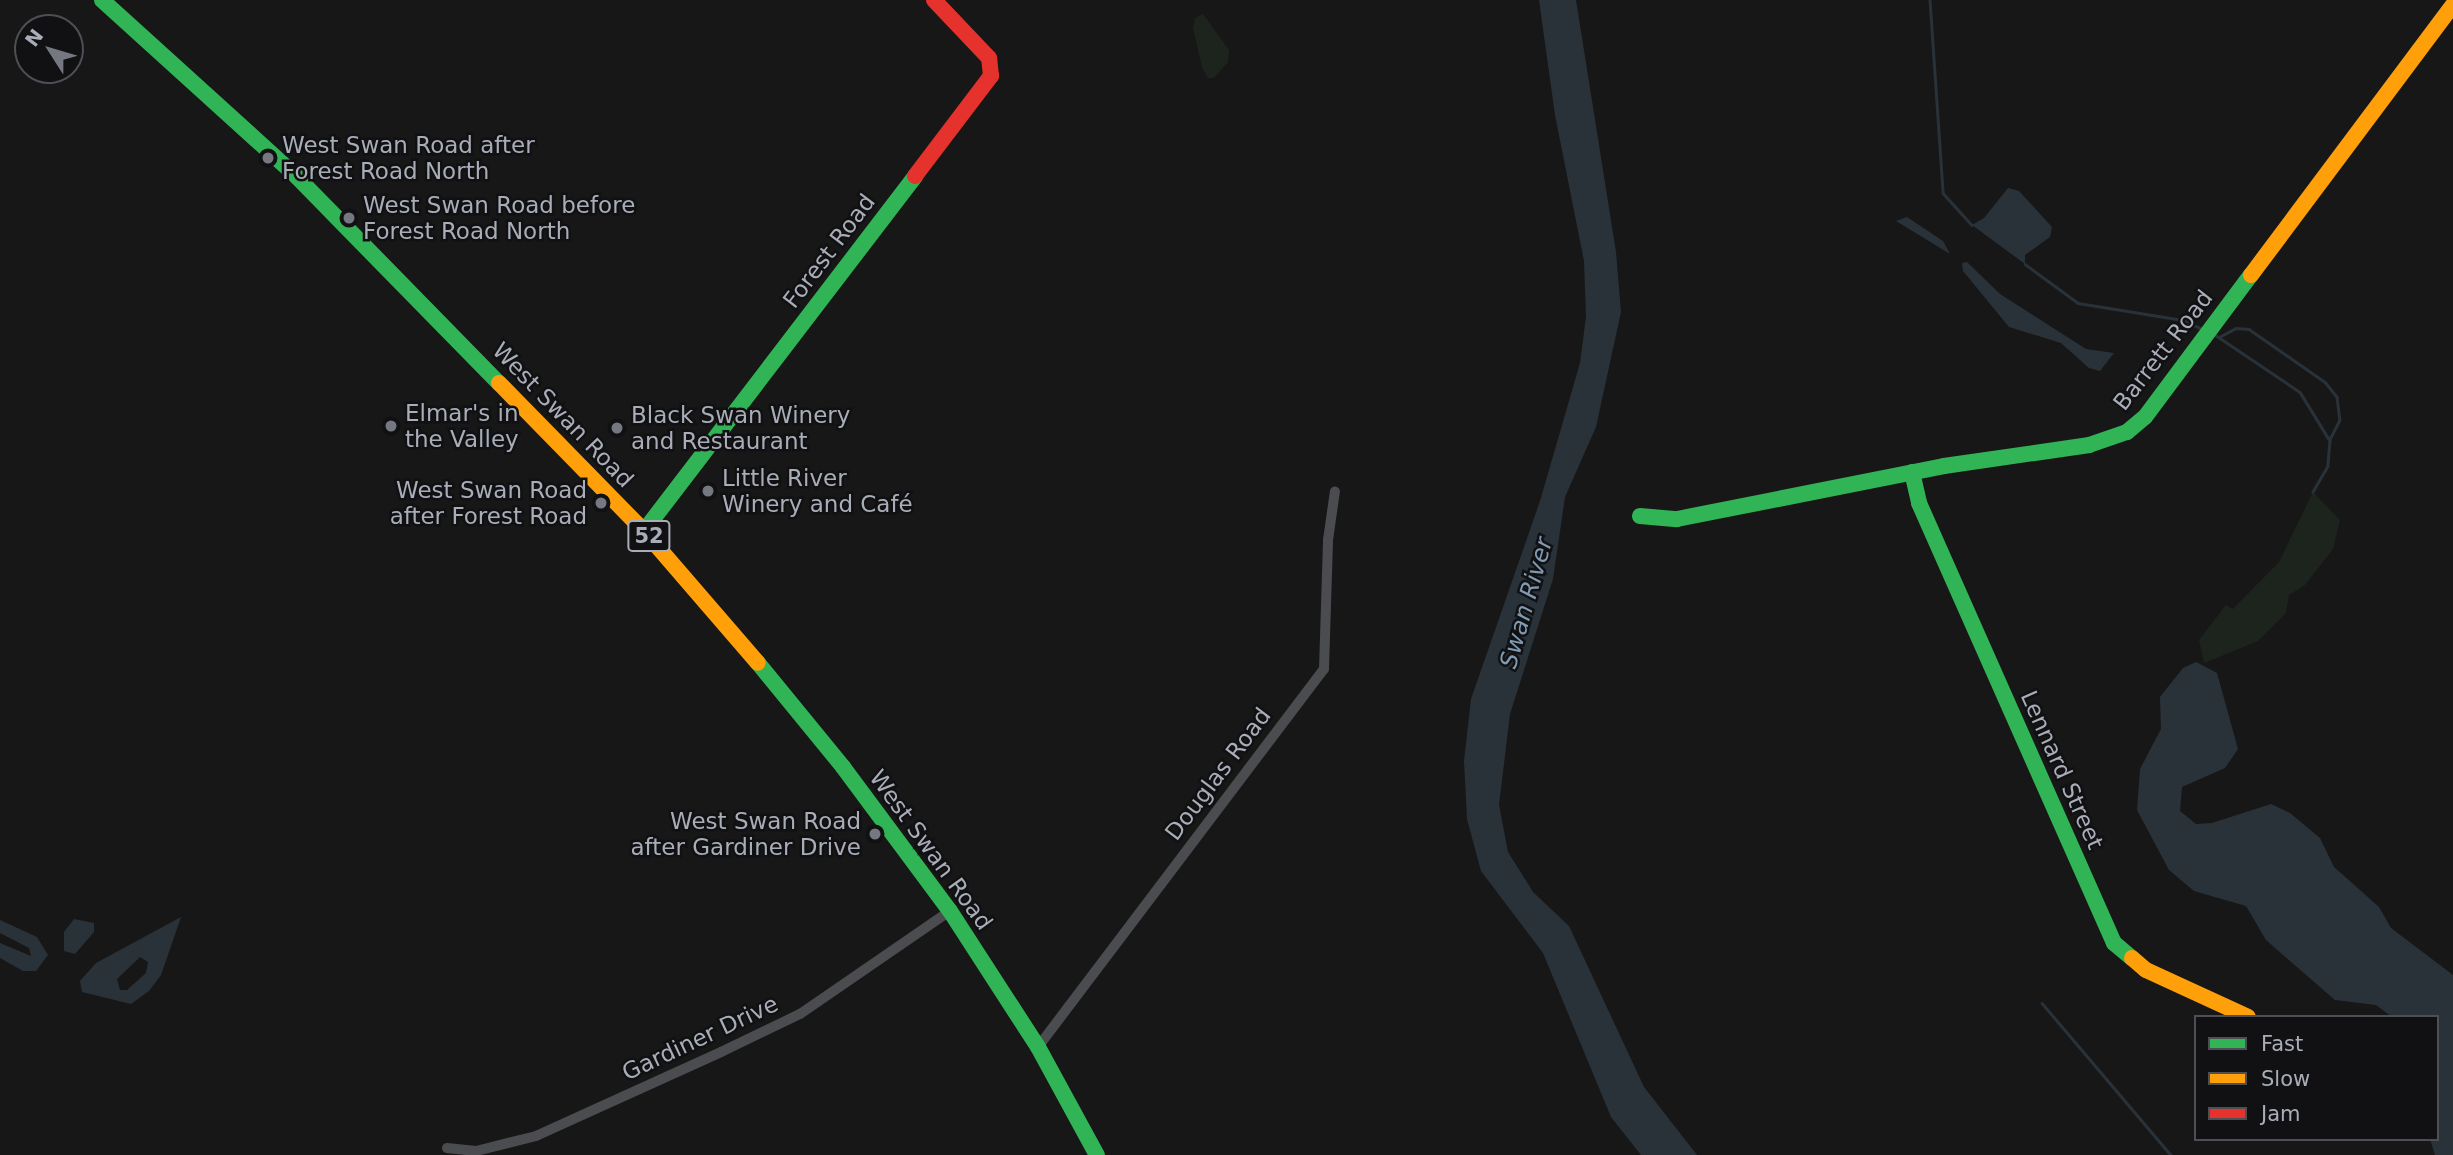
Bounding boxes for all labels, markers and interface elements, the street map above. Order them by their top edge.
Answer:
north arrow [14,14,84,84]
text: N [20,25,47,51]
place label: West Swan Road after Forest Road North [282,131,535,185]
marker: West Swan Road after Forest Road North [260,150,276,166]
street label: Forest Road [777,189,881,313]
place label: West Swan Road before Forest Road North [363,191,635,245]
marker: West Swan Road before Forest Road North [341,210,357,226]
street label: Barrett Road [2107,284,2219,416]
street label: West Swan Road [487,337,639,493]
place label: Elmar's in the Valley [405,399,519,453]
place label: Black Swan Winery and Restaurant [631,401,850,455]
marker: Elmar's in the Valley [383,418,399,434]
marker: Black Swan Winery and Restaurant [609,420,625,436]
place label: Little River Winery and Café [722,464,913,518]
place label: West Swan Road after Forest Road [390,476,587,530]
marker: Little River Winery and Café [700,483,716,499]
marker: West Swan Road after Forest Road [593,495,609,511]
road number: 52 [626,518,672,554]
water label: Swan River [1495,534,1559,672]
street label: Lennard Street [2015,686,2109,854]
street label: Douglas Road [1159,702,1277,846]
street label: West Swan Road [864,765,998,935]
place label: West Swan Road after Gardiner Drive [631,807,861,861]
marker: West Swan Road after Gardiner Drive [867,826,883,842]
street label: Gardiner Drive [618,990,782,1086]
legend [2194,1015,2439,1141]
text: Fast [2261,1032,2303,1056]
text: Slow [2261,1067,2310,1091]
text: Jam [2261,1102,2301,1126]

